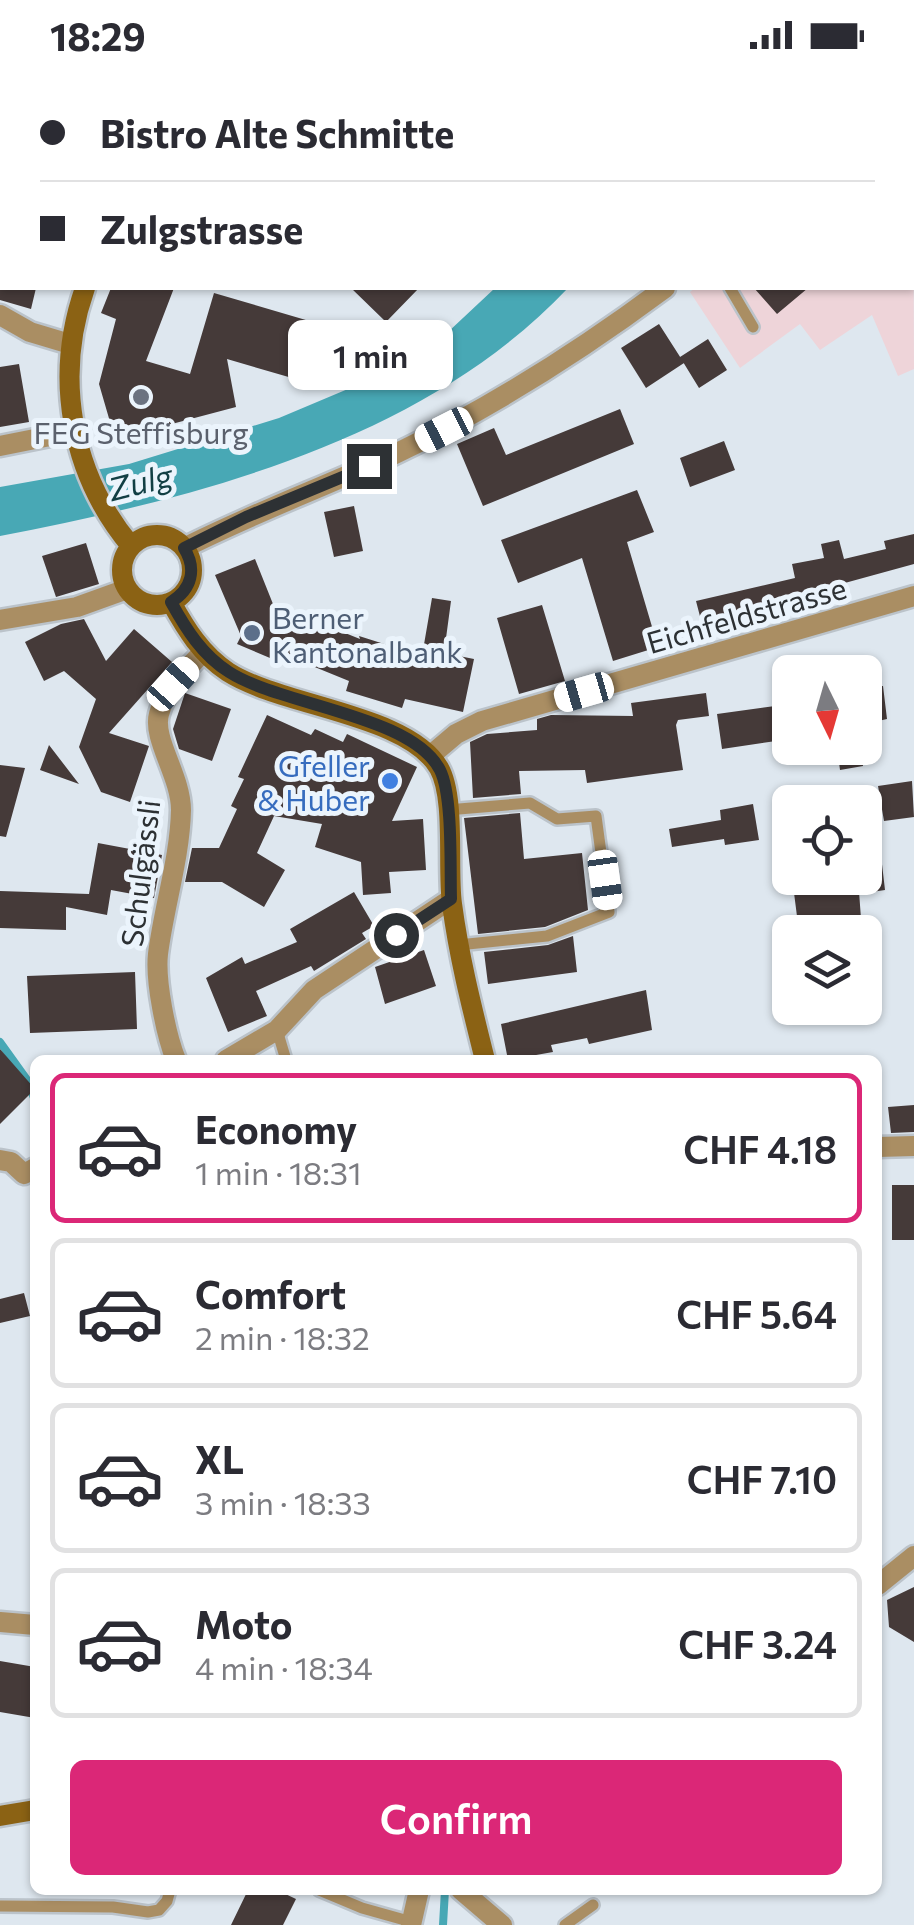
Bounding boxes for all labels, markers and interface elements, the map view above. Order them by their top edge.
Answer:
text: 18:29 [50,12,146,59]
text: Bistro Alte Schmitte [100,109,454,156]
text: Zulgstrasse [100,205,303,252]
callout: 1 min [286,321,452,391]
text: 1 min [333,335,408,375]
marker: FEG Steffisburg [130,386,152,408]
car [410,403,478,457]
place label: FEG Steffisburg [34,413,248,450]
route end [347,444,392,489]
water label: Zulg [103,453,178,508]
street label: Eichfeldstrasse [642,568,850,660]
place label: Berner Kantonalbank [272,598,462,669]
marker: Berner Kantonalbank [241,622,263,644]
car [142,652,204,716]
north arrow [772,655,882,765]
map controls [772,655,882,1025]
car [551,669,617,715]
place label: Gfeller & Huber [257,746,370,817]
marker: Gfeller & Huber [379,770,401,792]
button: locate [772,785,882,895]
street label: Schulgässli [112,797,166,949]
car [586,848,624,912]
route start [374,913,419,958]
button: layers [772,915,882,1025]
icon: car [75,1103,165,1193]
text: Economy [195,1105,357,1152]
text: CHF 4.18 [683,1125,837,1172]
text: 1 min · 18:31 [195,1152,362,1192]
icon: car [75,1268,165,1358]
text: Comfort [195,1270,346,1317]
text: CHF 5.64 [676,1290,837,1337]
text: 2 min · 18:32 [195,1317,370,1357]
icon: car [75,1433,165,1523]
text: XL [195,1435,244,1482]
text: CHF 7.10 [687,1455,837,1502]
text: 3 min · 18:33 [195,1482,371,1522]
icon: car [75,1598,165,1688]
text: Moto [195,1600,293,1647]
text: CHF 3.24 [678,1620,837,1667]
text: 4 min · 18:34 [195,1647,373,1687]
button: Confirm [70,1760,842,1875]

